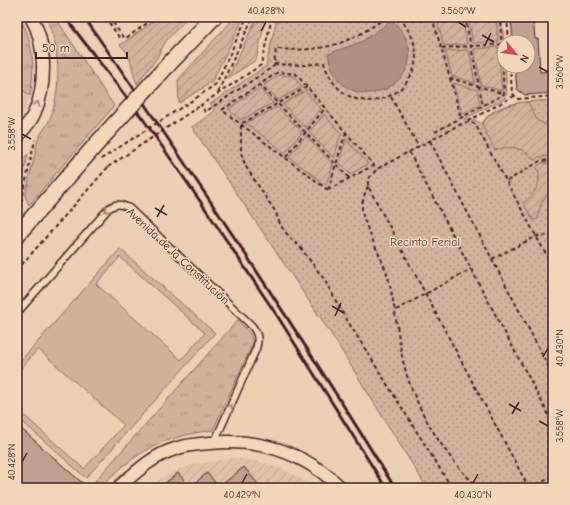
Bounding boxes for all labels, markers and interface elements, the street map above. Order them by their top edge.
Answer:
text: 40.428°N [248,5,284,17]
text: 3.560°W [441,5,476,17]
scale bar [36,34,127,60]
north arrow [496,34,536,74]
text: 50 m [42,41,70,55]
text: N [517,52,532,65]
text: 3.560°W [554,54,566,89]
one-way arrow [32,101,41,108]
text: 3.558°W [6,117,18,151]
street label: Avenida de la Constitución [124,205,232,307]
one-way arrow [105,206,112,213]
park label: Recinto Ferial [390,235,460,249]
text: 40.430°N [554,329,566,367]
one-way arrow [225,404,233,411]
text: 3.558°W [554,409,566,443]
text: 40.428°N [6,444,18,480]
text: 40.429°N [224,489,260,501]
text: 40.430°N [454,489,492,501]

